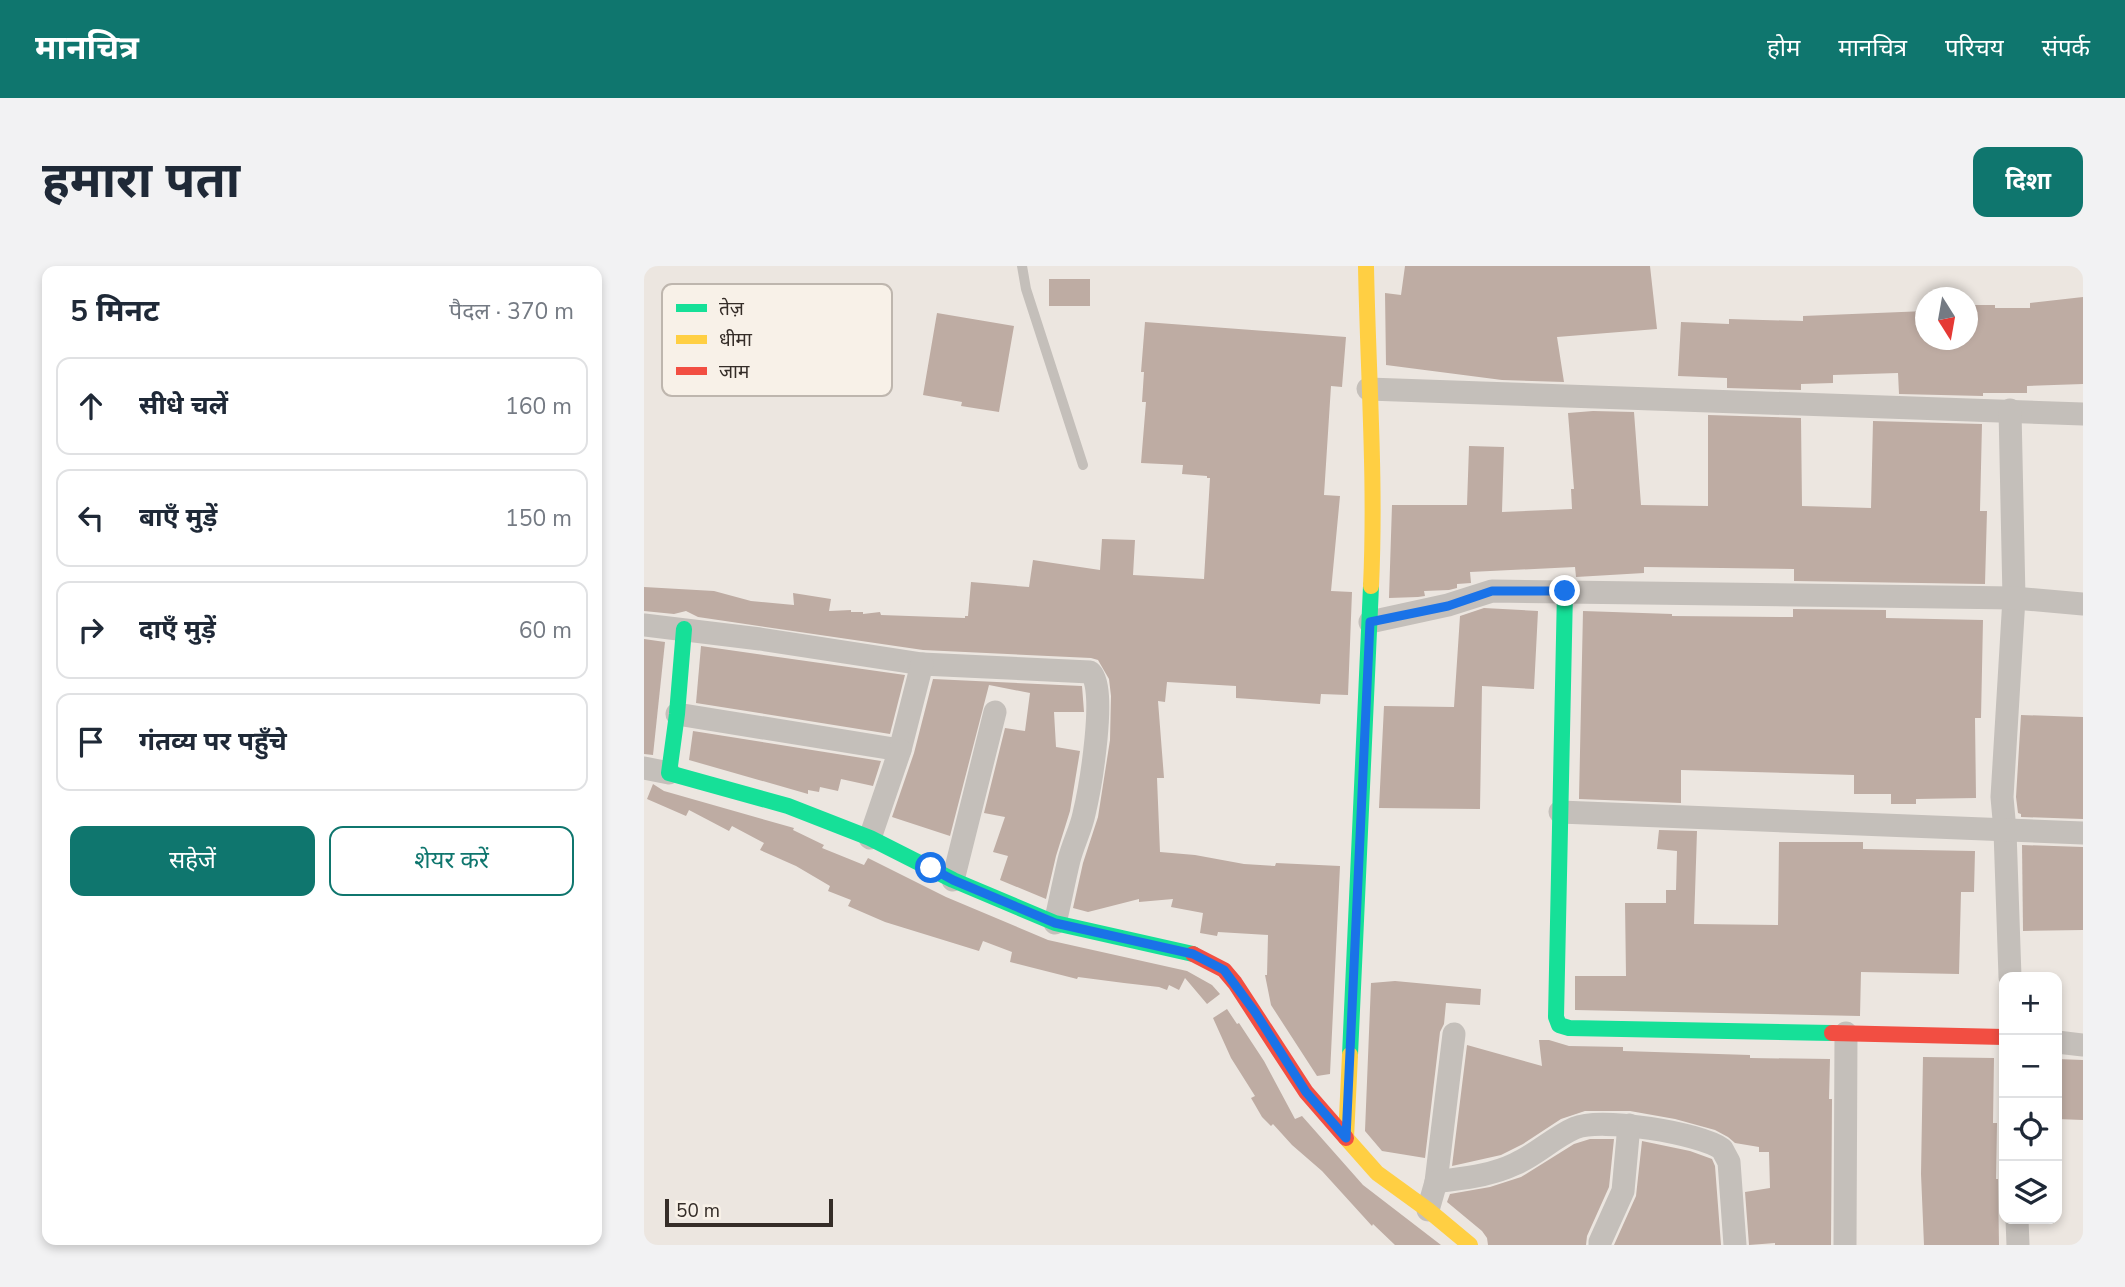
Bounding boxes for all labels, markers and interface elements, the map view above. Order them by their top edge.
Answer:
text: मानचित्र [35,26,139,71]
text: होम [1767,32,1800,64]
text: मानचित्र [1838,32,1907,64]
text: परिचय [1945,32,2004,64]
text: संपर्क [2042,32,2090,64]
text: हमारा पता [42,147,240,214]
button: दिशा [1973,147,2083,217]
legend [662,284,892,396]
north arrow [1915,287,1978,350]
text: 5 मिनट [70,291,159,332]
text: पैदल · 370 m [449,296,574,327]
text: तेज़ [719,296,745,322]
text: धीमा [719,327,753,353]
text: जाम [719,359,750,385]
icon: ahead [72,387,110,425]
text: सीधे चलें [139,388,228,423]
text: 160 m [505,391,572,422]
icon: left [72,499,110,537]
text: बाएँ मुड़ें [139,500,217,535]
text: 150 m [505,503,572,534]
route end [1549,575,1580,606]
icon: right [72,611,110,649]
text: दाएँ मुड़ें [139,612,216,647]
text: 60 m [519,615,572,646]
icon: arrive [72,723,110,761]
text: गंतव्य पर पहुँचे [139,724,287,759]
button: सहेजें [70,826,315,896]
button: शेयर करें [329,826,574,896]
route start [915,852,946,883]
map controls [1999,972,2062,1224]
button: + [1999,972,2062,1035]
button: − [1999,1035,2062,1098]
button: locate [1999,1098,2062,1161]
button: layers [1999,1161,2062,1224]
scale bar [665,1196,833,1228]
text: 50 m [676,1198,720,1224]

